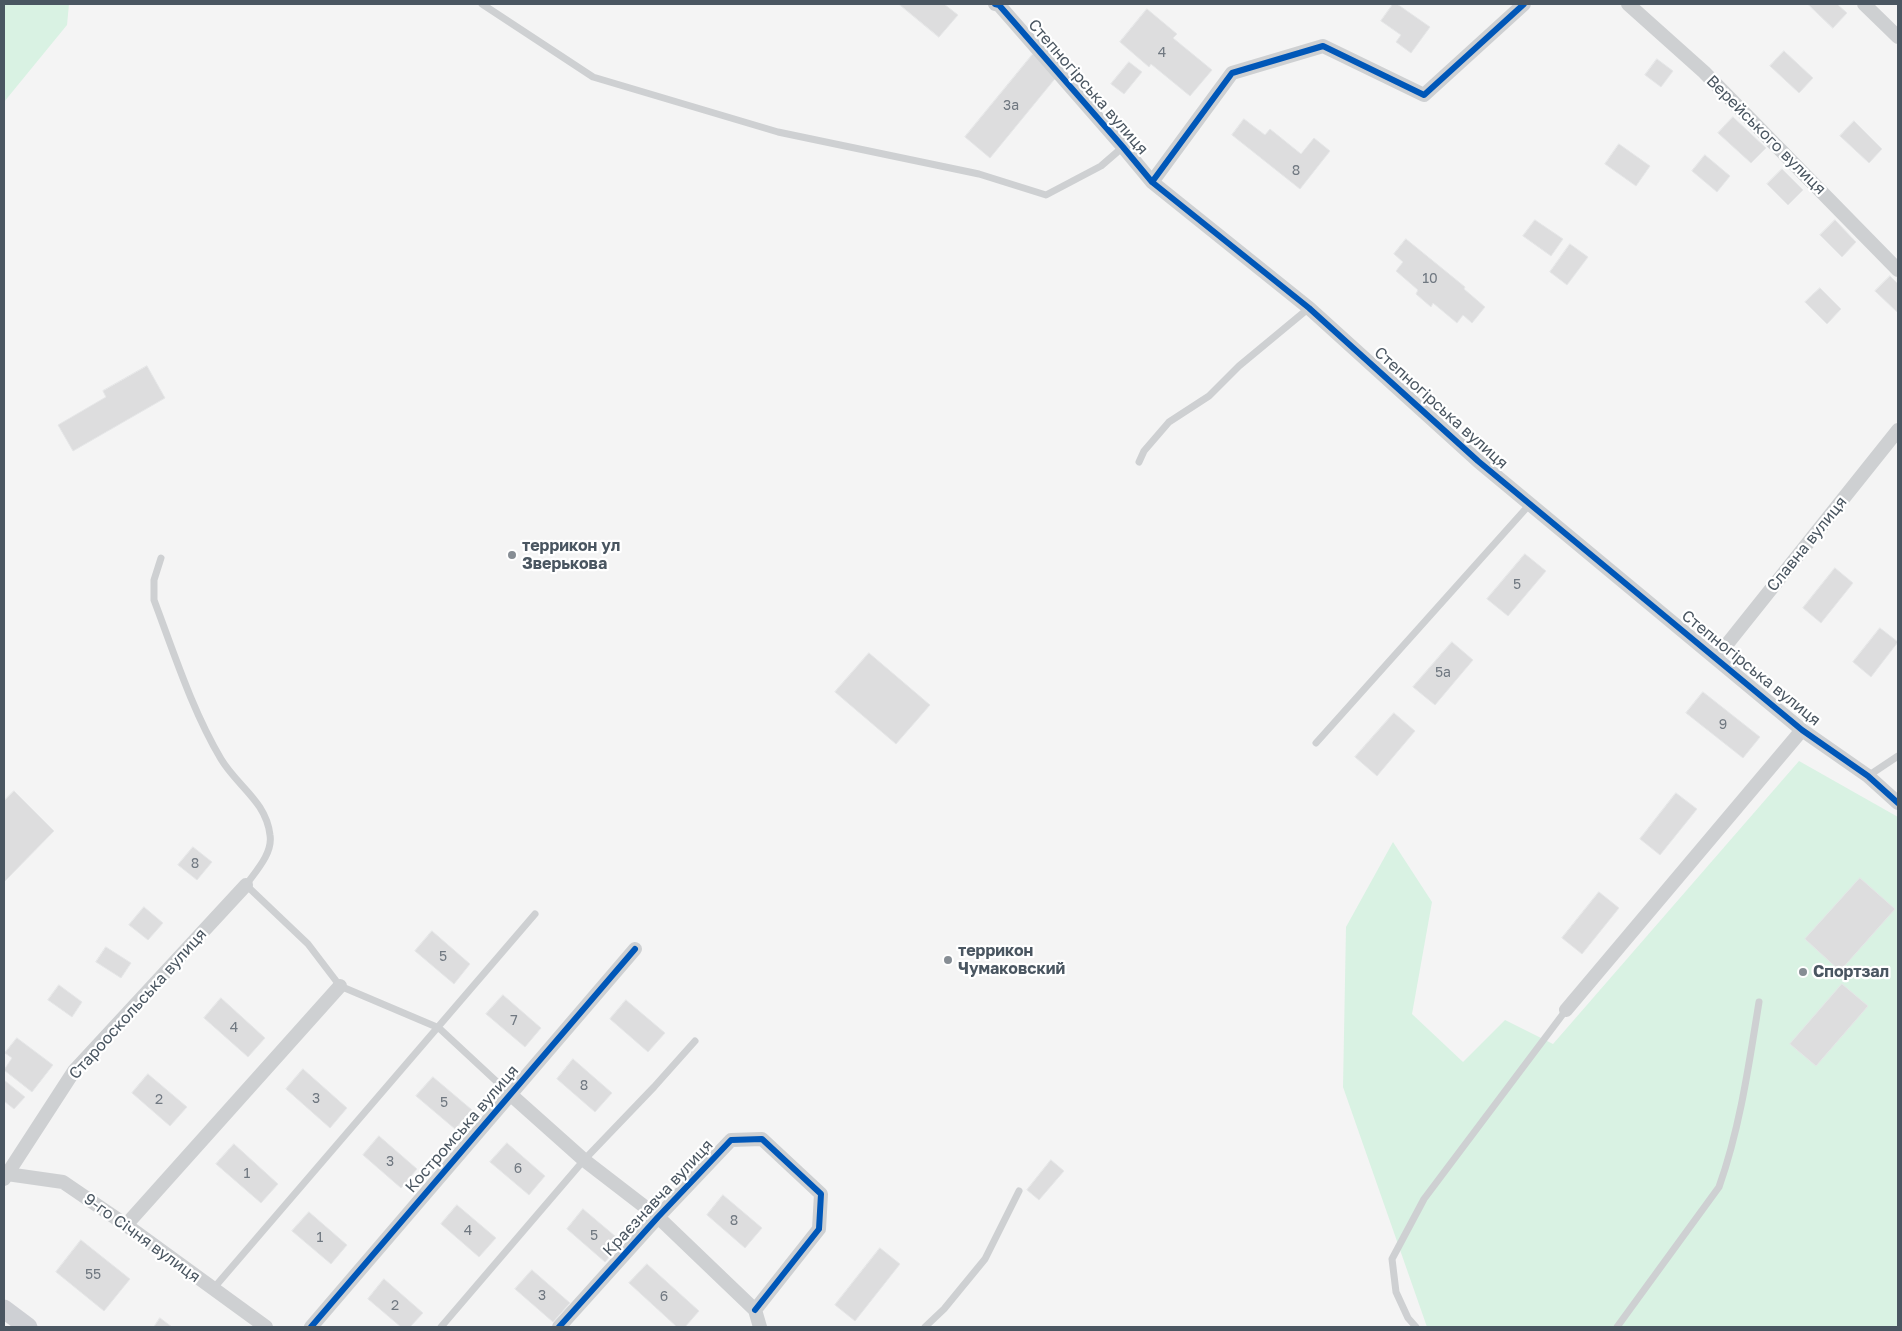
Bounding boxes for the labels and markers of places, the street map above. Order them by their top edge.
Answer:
place label: террикон ул Зверькова [522,536,620,574]
marker: террикон ул Зверькова [506,549,518,561]
place label: террикон Чумаковский [958,941,1065,979]
marker: террикон Чумаковский [942,954,954,966]
place label: Спортзал [1813,962,1889,982]
marker: Спортзал [1797,966,1809,978]

